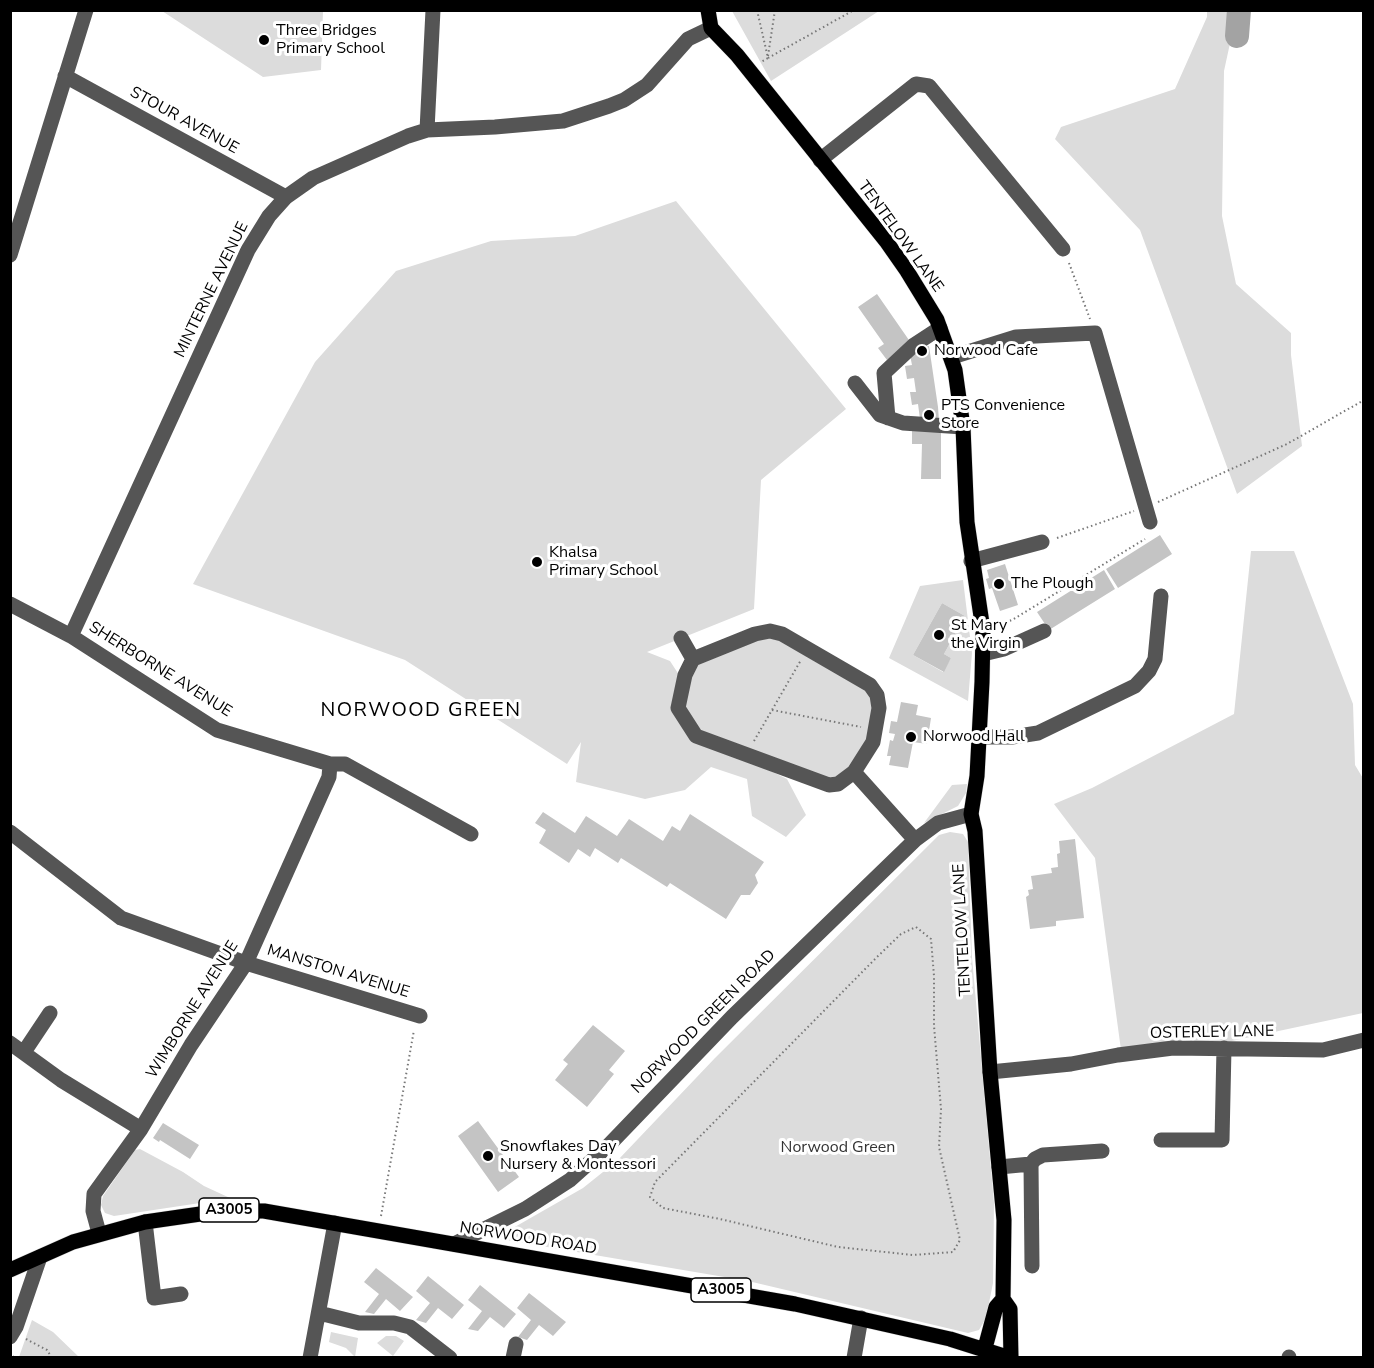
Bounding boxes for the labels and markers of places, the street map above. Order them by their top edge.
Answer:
place label: Three Bridges Primary School [276,21,385,59]
marker: Three Bridges Primary School [257,33,271,47]
place label: Norwood Cafe [934,341,1038,361]
marker: Norwood Cafe [915,344,929,358]
place label: PTS Convenience Store [941,396,1065,434]
marker: PTS Convenience Store [922,408,936,422]
place label: Khalsa Primary School [549,543,658,581]
marker: Khalsa Primary School [530,555,544,569]
place label: The Plough [1011,574,1093,594]
marker: The Plough [992,577,1006,591]
place label: St Mary the Virgin [951,616,1021,654]
marker: St Mary the Virgin [932,628,946,642]
place label: Norwood Hall [923,727,1025,747]
marker: Norwood Hall [904,730,918,744]
place label: Snowflakes Day Nursery & Montessori [500,1137,656,1175]
marker: Snowflakes Day Nursery & Montessori [481,1149,495,1163]

